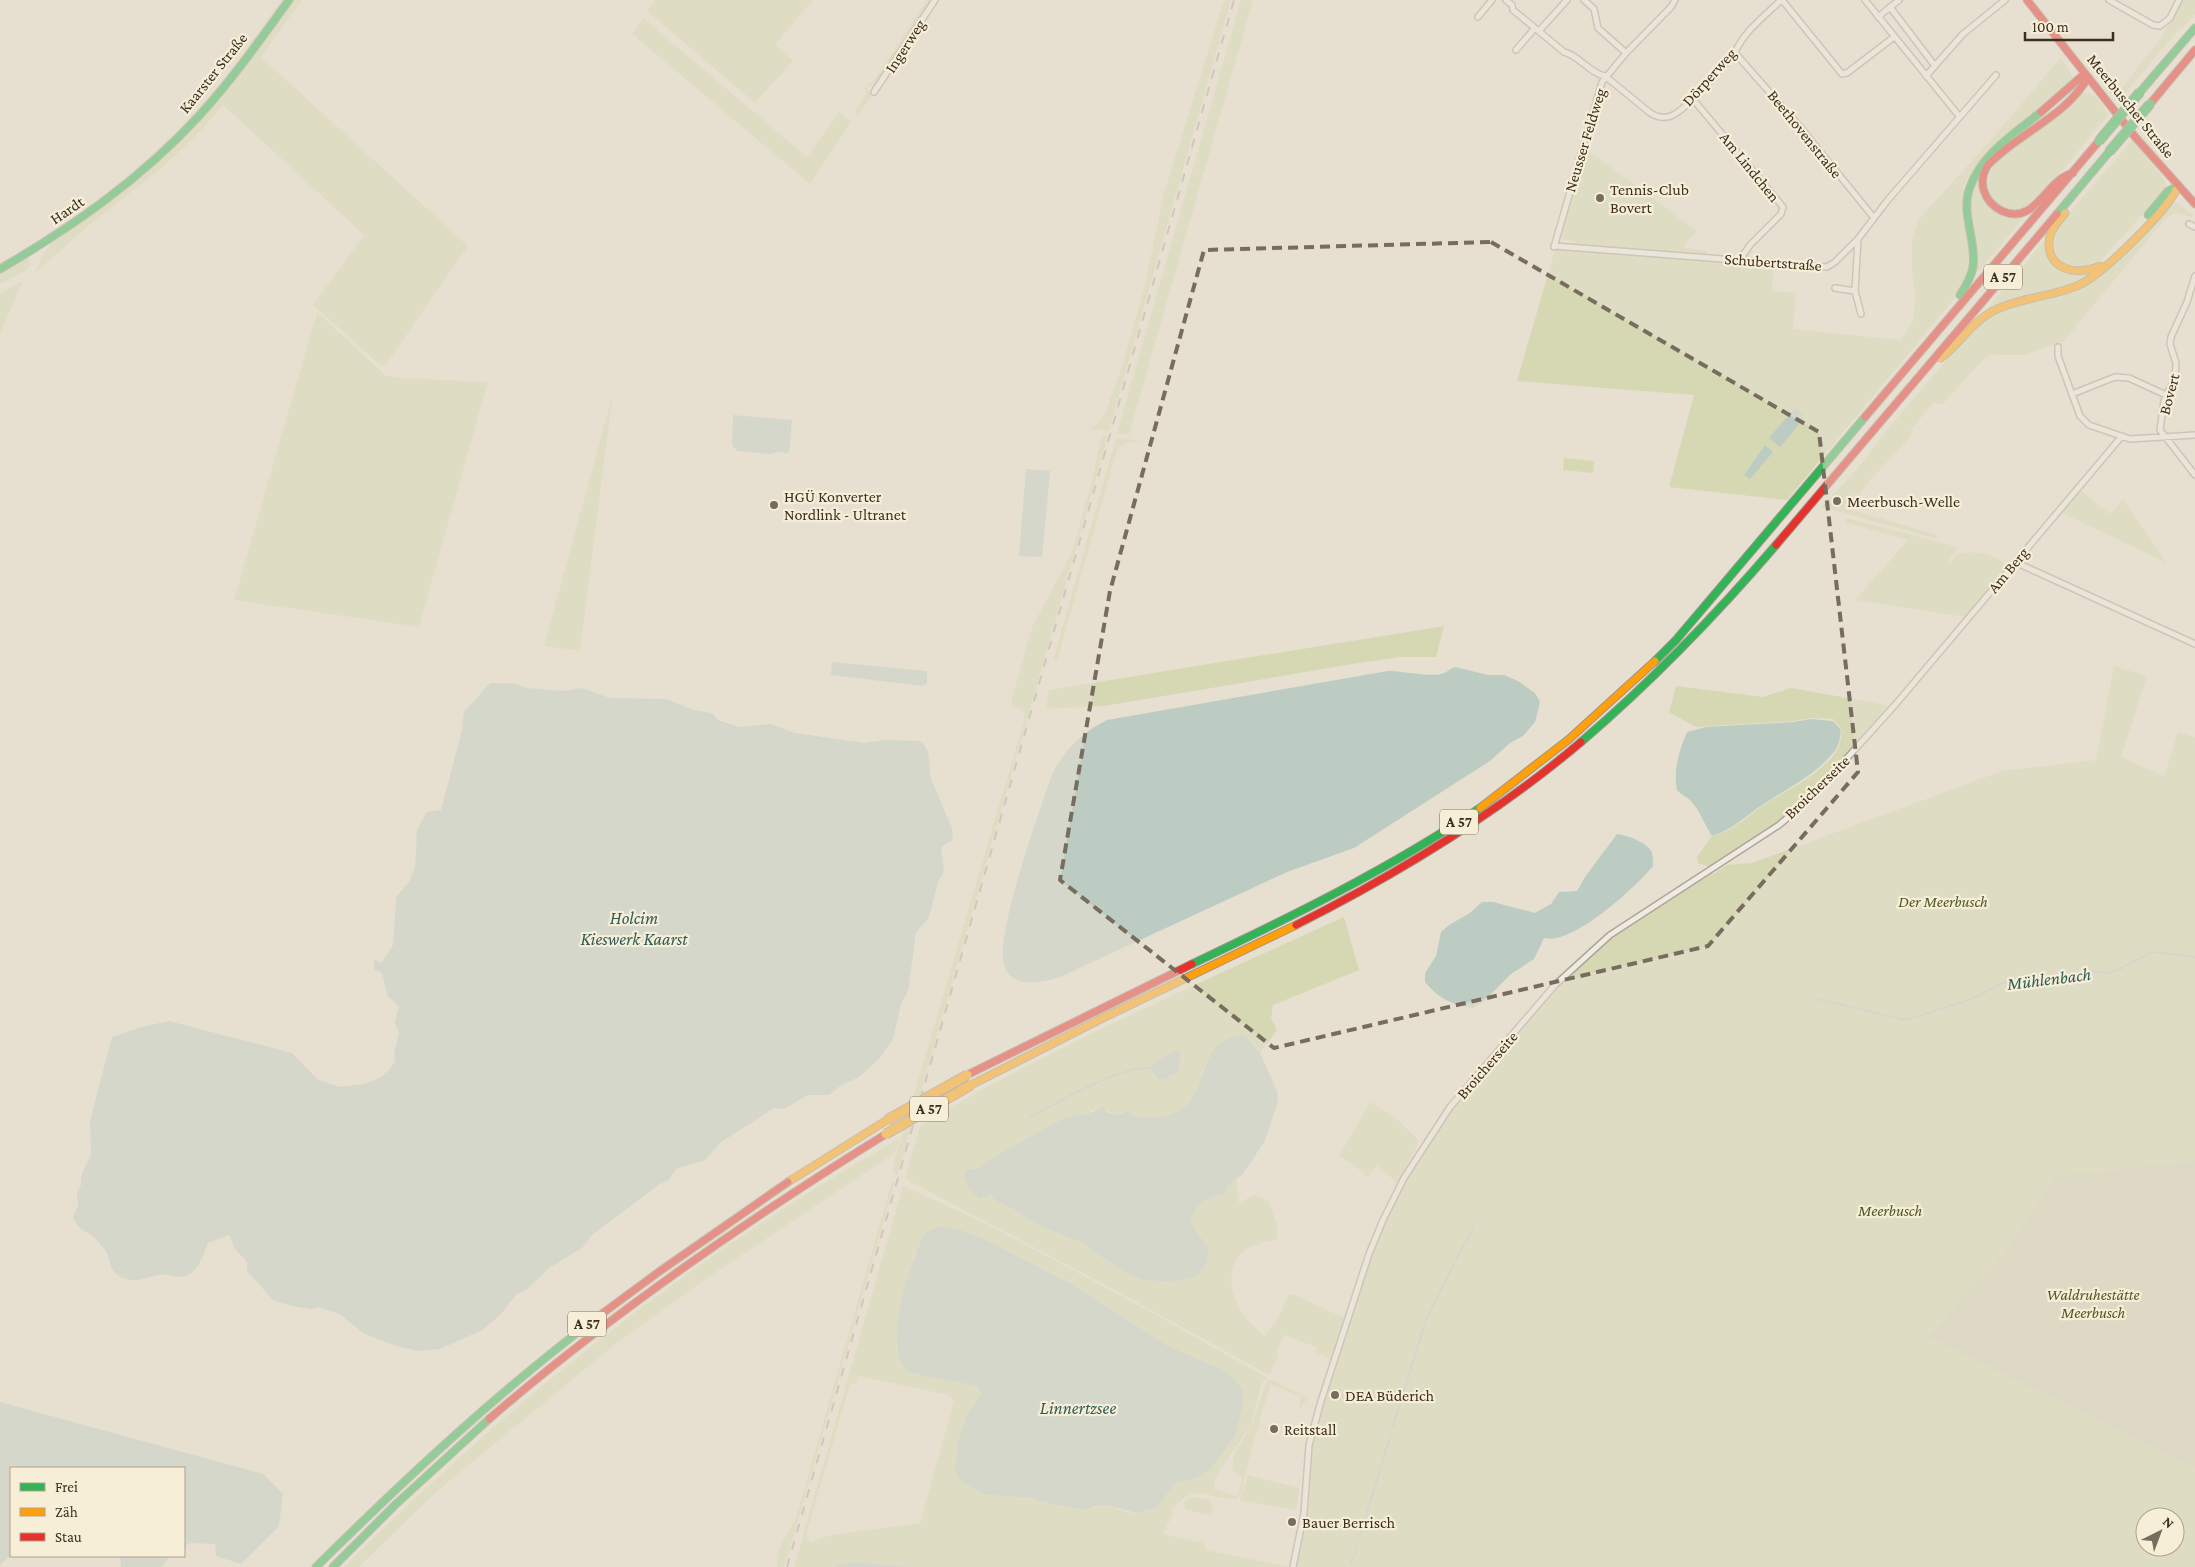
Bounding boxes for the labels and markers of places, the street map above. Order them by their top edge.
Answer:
place label: Tennis-Club Bovert [1610,181,1689,216]
marker: Tennis-Club Bovert [1594,192,1606,204]
place label: HGÜ Konverter Nordlink - Ultranet [784,488,907,523]
place label: Meerbusch-Welle [1847,493,1960,510]
marker: Meerbusch-Welle [1831,495,1843,507]
marker: HGÜ Konverter Nordlink - Ultranet [768,499,780,511]
place label: DEA Büderich [1345,1387,1435,1404]
marker: DEA Büderich [1329,1389,1341,1401]
place label: Reitstall [1284,1421,1336,1438]
marker: Reitstall [1268,1423,1280,1435]
place label: Bauer Berrisch [1302,1514,1396,1531]
marker: Bauer Berrisch [1286,1516,1298,1528]

